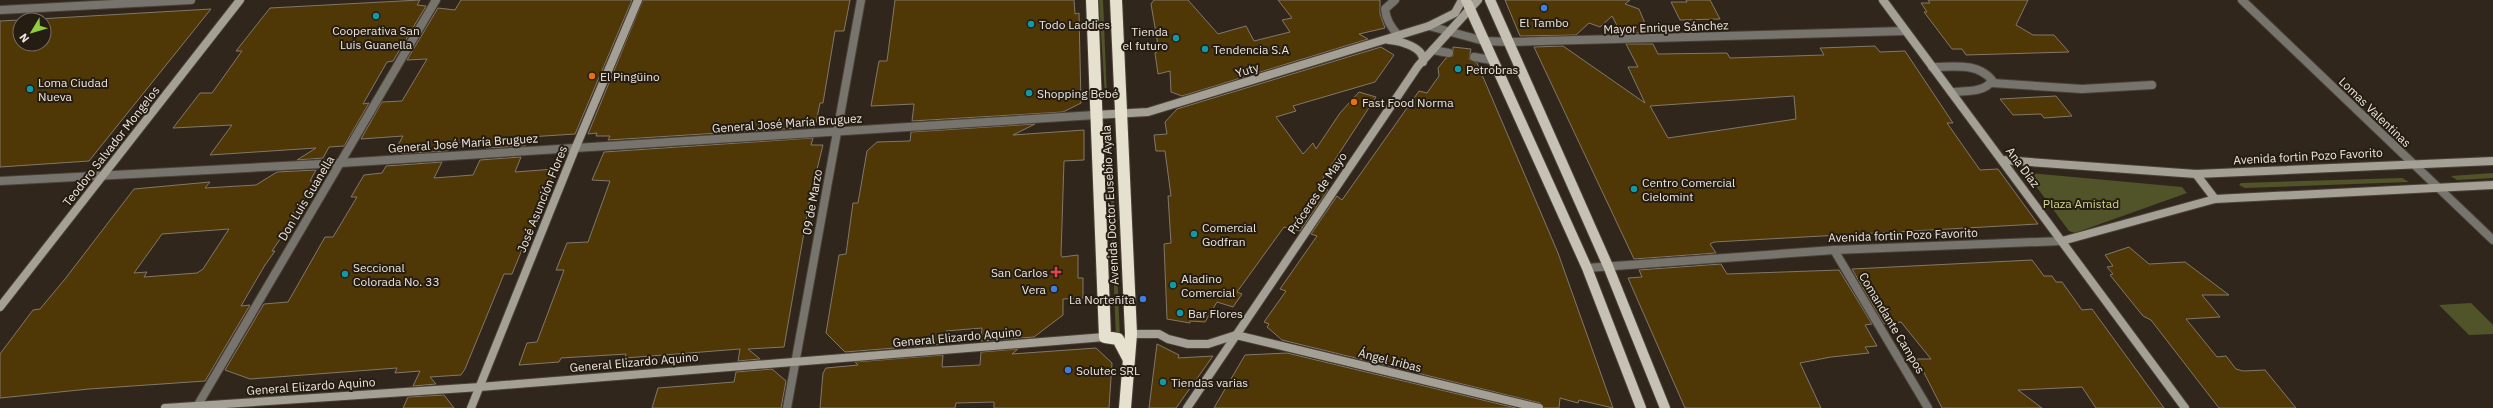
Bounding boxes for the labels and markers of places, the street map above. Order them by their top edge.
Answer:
marker: El Tambo [1539,3,1549,13]
marker: Cooperativa San Luis Guanella [371,11,381,21]
place label: El Tambo [1519,15,1569,30]
place label: Todo Laddies [1039,17,1110,32]
marker: Todo Laddies [1026,19,1036,29]
place label: Cooperativa San Luis Guanella [332,23,420,52]
place label: Tienda el futuro [1123,24,1169,53]
marker: Tienda el futuro [1171,33,1181,43]
place label: Tendencia S.A [1213,42,1290,57]
marker: Tendencia S.A [1200,44,1210,54]
place label: Petrobras [1466,62,1519,77]
marker: Petrobras [1453,64,1463,74]
place label: El Pingüino [600,69,660,84]
marker: El Pingüino [587,71,597,81]
place label: Loma Ciudad Nueva [38,75,108,104]
marker: Loma Ciudad Nueva [25,84,35,94]
place label: Shopping Bebé [1037,86,1119,101]
marker: Shopping Bebé [1024,88,1034,98]
place label: Fast Food Norma [1362,95,1454,110]
marker: Fast Food Norma [1349,97,1359,107]
place label: Centro Comercial Cielomint [1642,175,1735,204]
marker: Centro Comercial Cielomint [1629,184,1639,194]
place label: Comercial Godfran [1202,220,1256,249]
marker: Comercial Godfran [1189,229,1199,239]
place label: Seccional Colorada No. 33 [353,260,440,289]
place label: San Carlos [991,265,1048,280]
marker: San Carlos [1051,267,1061,277]
marker: Seccional Colorada No. 33 [340,269,350,279]
place label: Aladino Comercial [1181,271,1235,300]
marker: Aladino Comercial [1168,280,1178,290]
place label: Vera [1022,282,1047,297]
marker: Vera [1049,284,1059,294]
place label: La Norteñita [1069,292,1136,307]
marker: La Norteñita [1138,294,1148,304]
place label: Bar Flores [1188,306,1243,321]
marker: Bar Flores [1175,308,1185,318]
place label: Solutec SRL [1076,363,1140,378]
marker: Solutec SRL [1063,365,1073,375]
place label: Tiendas varias [1171,375,1248,390]
marker: Tiendas varias [1158,377,1168,387]

